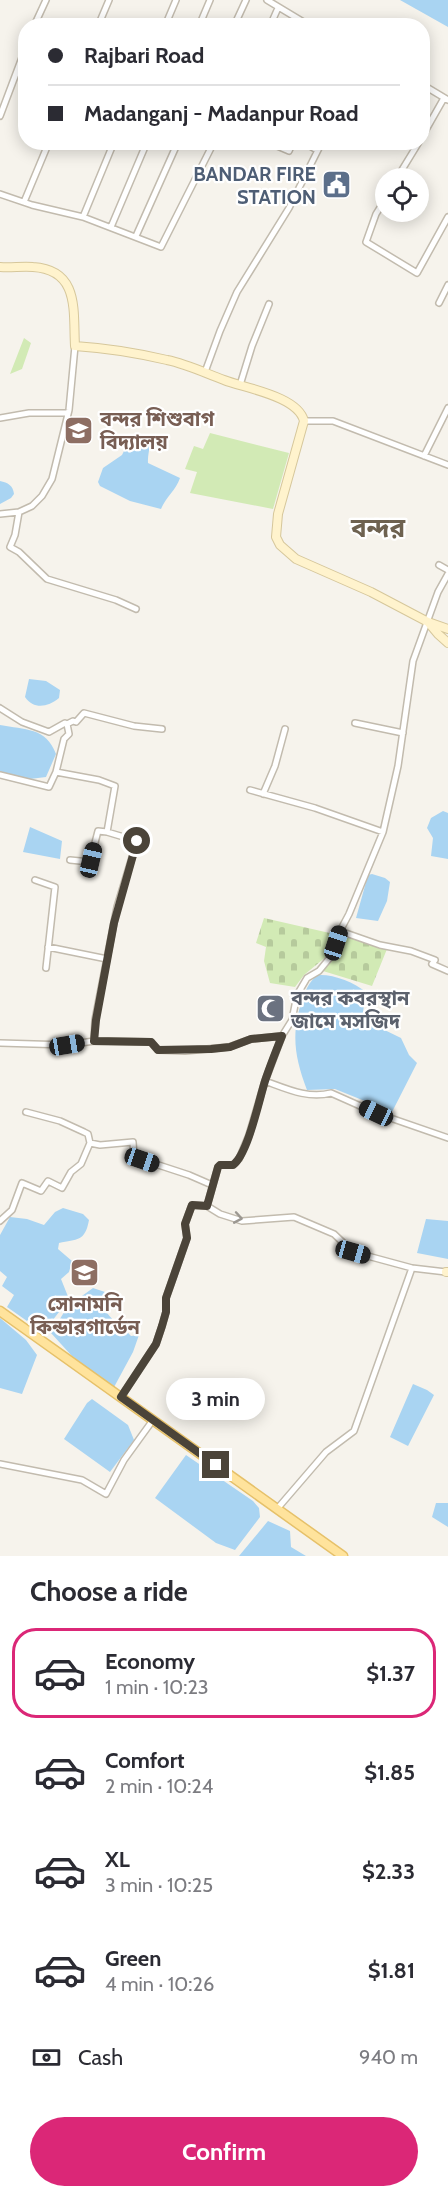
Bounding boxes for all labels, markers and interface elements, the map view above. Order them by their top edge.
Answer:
text: Rajbari Road [84,42,204,69]
text: Madanganj - Madanpur Road [84,100,358,127]
place label: BANDAR FIRE STATION [193,162,316,209]
map controls [375,168,429,222]
button: locate [375,168,429,222]
public building icon: BANDAR FIRE STATION [321,169,353,201]
place label: বন্দর শিশুবাগ বিদ্যালয় [99,407,214,454]
school or university icon: বন্দর শিশুবাগ বিদ্যালয় [63,415,95,447]
district label: বন্দর [350,512,405,544]
route start [123,827,150,854]
car [78,840,104,880]
car [322,923,350,963]
place label: বন্দর কবরস্থান জামে মসজিদ [290,986,410,1033]
mosque icon: বন্দর কবরস্থান জামে মসজিদ [254,993,286,1025]
car [48,1033,86,1057]
car [356,1097,396,1129]
car [122,1146,162,1174]
one-way arrow [233,1211,243,1224]
car [333,1238,373,1266]
school or university icon: সোনামনি কিন্ডারগার্ডেন [69,1257,101,1289]
place label: সোনামনি কিন্ডারগার্ডেন [29,1292,140,1339]
callout: 3 min [166,1378,266,1420]
text: 3 min [191,1387,240,1411]
route end [202,1451,229,1478]
text: Choose a ride [30,1575,188,1608]
icon: car [33,1646,87,1700]
text: Economy [105,1648,195,1675]
text: $1.37 [366,1660,415,1687]
text: 1 min · 10:23 [105,1675,209,1699]
icon: car [33,1745,87,1799]
text: Comfort [105,1747,184,1774]
text: $1.85 [364,1759,415,1786]
text: 2 min · 10:24 [105,1774,213,1798]
icon: car [33,1844,87,1898]
text: XL [105,1846,130,1873]
text: $2.33 [362,1858,415,1885]
text: 3 min · 10:25 [105,1873,213,1897]
icon: car [33,1943,87,1997]
text: Green [105,1945,161,1972]
text: $1.81 [368,1957,415,1984]
text: 4 min · 10:26 [105,1972,214,1996]
icon: cash [30,2041,63,2074]
text: Cash [78,2044,123,2071]
text: 940 m [359,2045,418,2069]
button: Confirm [30,2117,418,2186]

